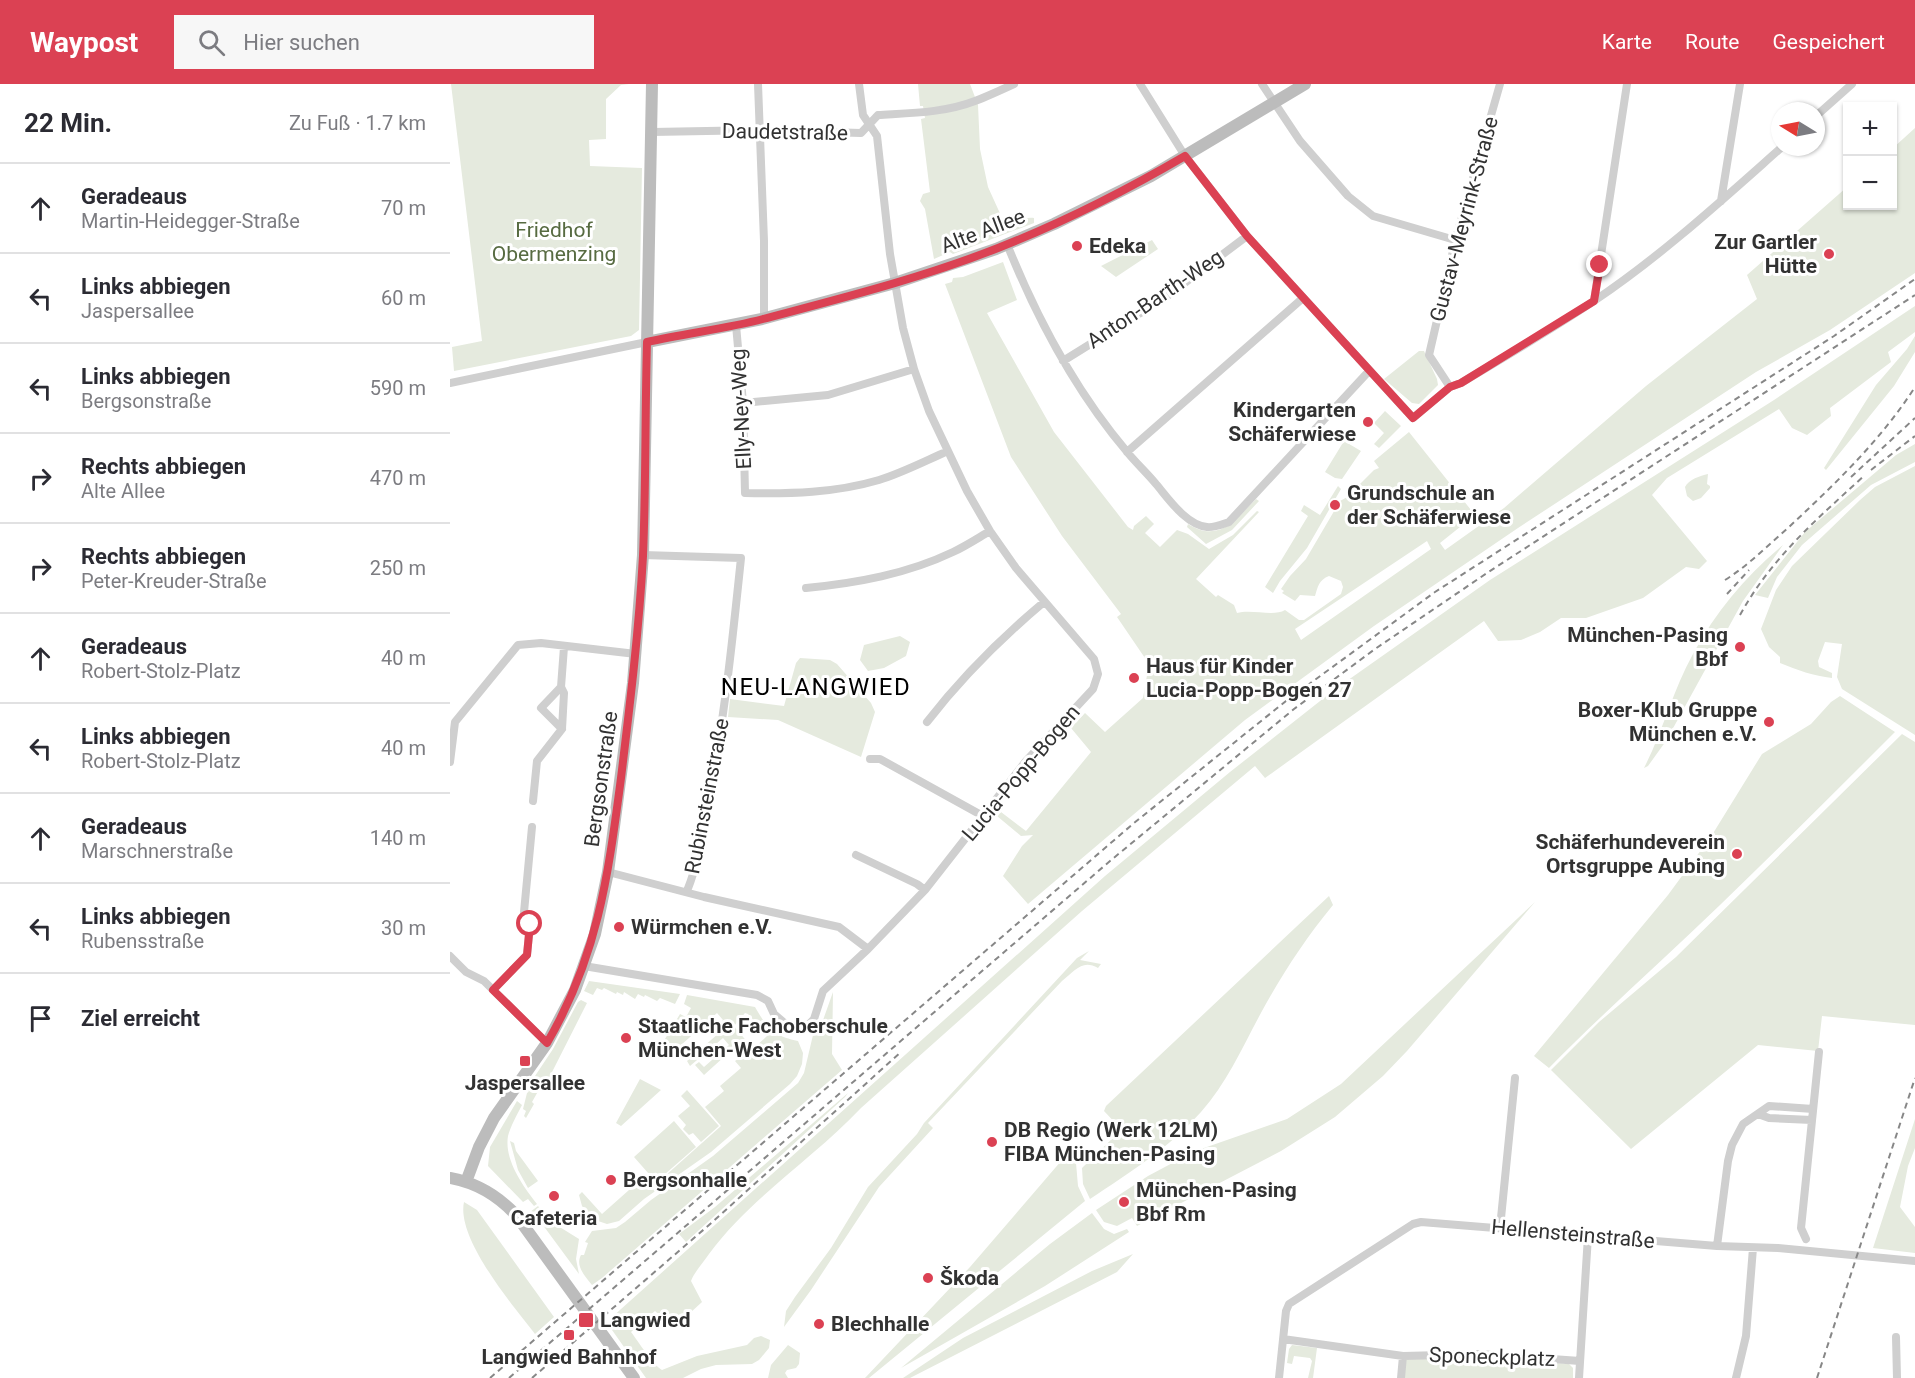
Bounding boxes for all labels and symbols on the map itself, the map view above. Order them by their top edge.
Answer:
north arrow [1771,102,1825,156]
street label: Gustav-Meyrink-Straße [1425,114,1503,324]
street label: Daudetstraße [722,119,848,145]
street label: Alte Allee [938,204,1028,258]
park label: Friedhof Obermenzing [492,218,616,266]
place label: Zur Gartler Hütte [1714,230,1817,278]
place label: Edeka [1089,234,1146,258]
marker: Edeka [1070,239,1084,253]
street label: Anton-Barth-Weg [1082,245,1228,353]
marker: Zur Gartler Hütte [1822,247,1836,261]
route end [1586,251,1612,277]
street label: Elly-Ney-Weg [726,348,756,470]
place label: Kindergarten Schäferwiese [1228,398,1356,446]
marker: Kindergarten Schäferwiese [1361,415,1375,429]
place label: Grundschule an der Schäferwiese [1347,481,1511,529]
marker: Grundschule an der Schäferwiese [1328,498,1342,512]
place label: München-Pasing Bbf [1567,623,1728,671]
marker: München-Pasing Bbf [1733,640,1747,654]
place label: Haus für Kinder Lucia-Popp-Bogen 27 [1146,654,1352,702]
marker: Haus für Kinder Lucia-Popp-Bogen 27 [1127,671,1141,685]
district label: NEU-LANGWIED [721,673,911,701]
place label: Boxer-Klub Gruppe München e.V. [1578,698,1757,746]
street label: Lucia-Popp-Bogen [957,700,1085,846]
street label: Bergsonstraße [580,710,622,848]
marker: Boxer-Klub Gruppe München e.V. [1762,715,1776,729]
street label: Rubinsteinstraße [680,716,734,876]
place label: Schäferhundeverein Ortsgruppe Aubing [1535,830,1725,878]
marker: Schäferhundeverein Ortsgruppe Aubing [1730,847,1744,861]
route start [516,910,542,936]
place label: Würmchen e.V. [631,915,773,939]
marker: Würmchen e.V. [612,920,626,934]
place label: Staatliche Fachoberschule München-West [638,1014,888,1062]
marker: Staatliche Fachoberschule München-West [619,1031,633,1045]
marker: Jaspersallee [518,1054,532,1068]
place label: Jaspersallee [465,1071,585,1095]
place label: DB Regio (Werk 12LM) FIBA München-Pasing [1004,1118,1218,1166]
marker: DB Regio (Werk 12LM) FIBA München-Pasing [985,1135,999,1149]
place label: Bergsonhalle [623,1168,747,1192]
marker: Bergsonhalle [604,1173,618,1187]
place label: München-Pasing Bbf Rm [1136,1178,1297,1226]
marker: Cafeteria [547,1189,561,1203]
marker: München-Pasing Bbf Rm [1117,1195,1131,1209]
place label: Cafeteria [511,1206,597,1230]
street label: Hellensteinstraße [1490,1215,1656,1253]
place label: Škoda [940,1266,999,1290]
marker: Škoda [921,1271,935,1285]
place label: Langwied [600,1308,691,1332]
marker: Langwied [577,1311,595,1329]
place label: Blechhalle [831,1312,929,1336]
marker: Blechhalle [812,1317,826,1331]
marker: Langwied Bahnhof [562,1328,576,1342]
street label: Sponeckplatz [1429,1343,1555,1371]
place label: Langwied Bahnhof [481,1345,657,1369]

